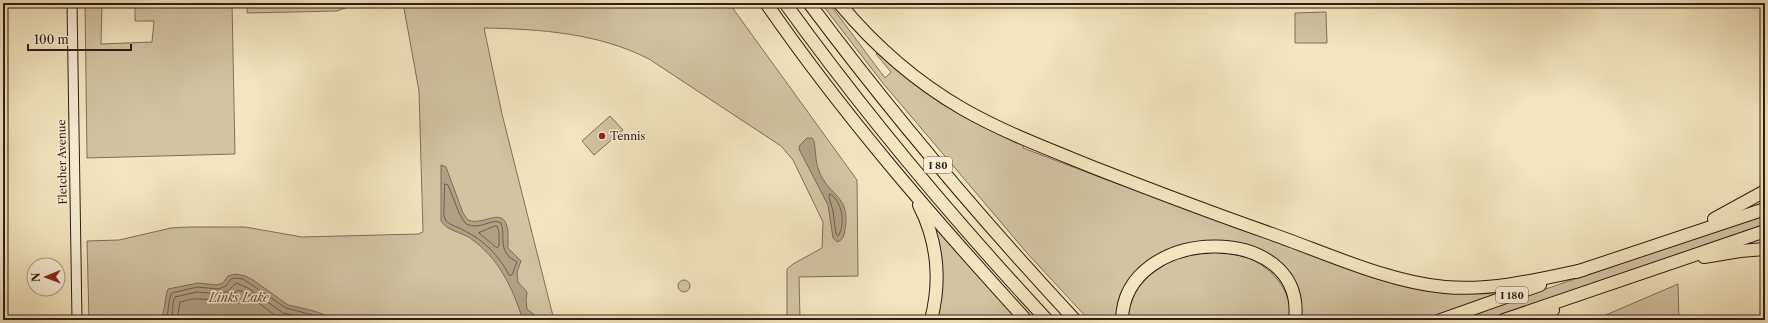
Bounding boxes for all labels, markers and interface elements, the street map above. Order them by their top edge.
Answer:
scale bar [28,26,131,52]
text: 100 m [34,32,69,47]
street label: Fletcher Avenue [54,119,70,205]
place label: Tennis [610,129,645,143]
marker: Tennis [597,131,607,141]
road number: I 80 [924,157,952,173]
north arrow [26,257,66,297]
text: N [29,272,43,282]
road number: I 180 [1496,287,1528,303]
water label: Links Lake [208,290,270,305]

